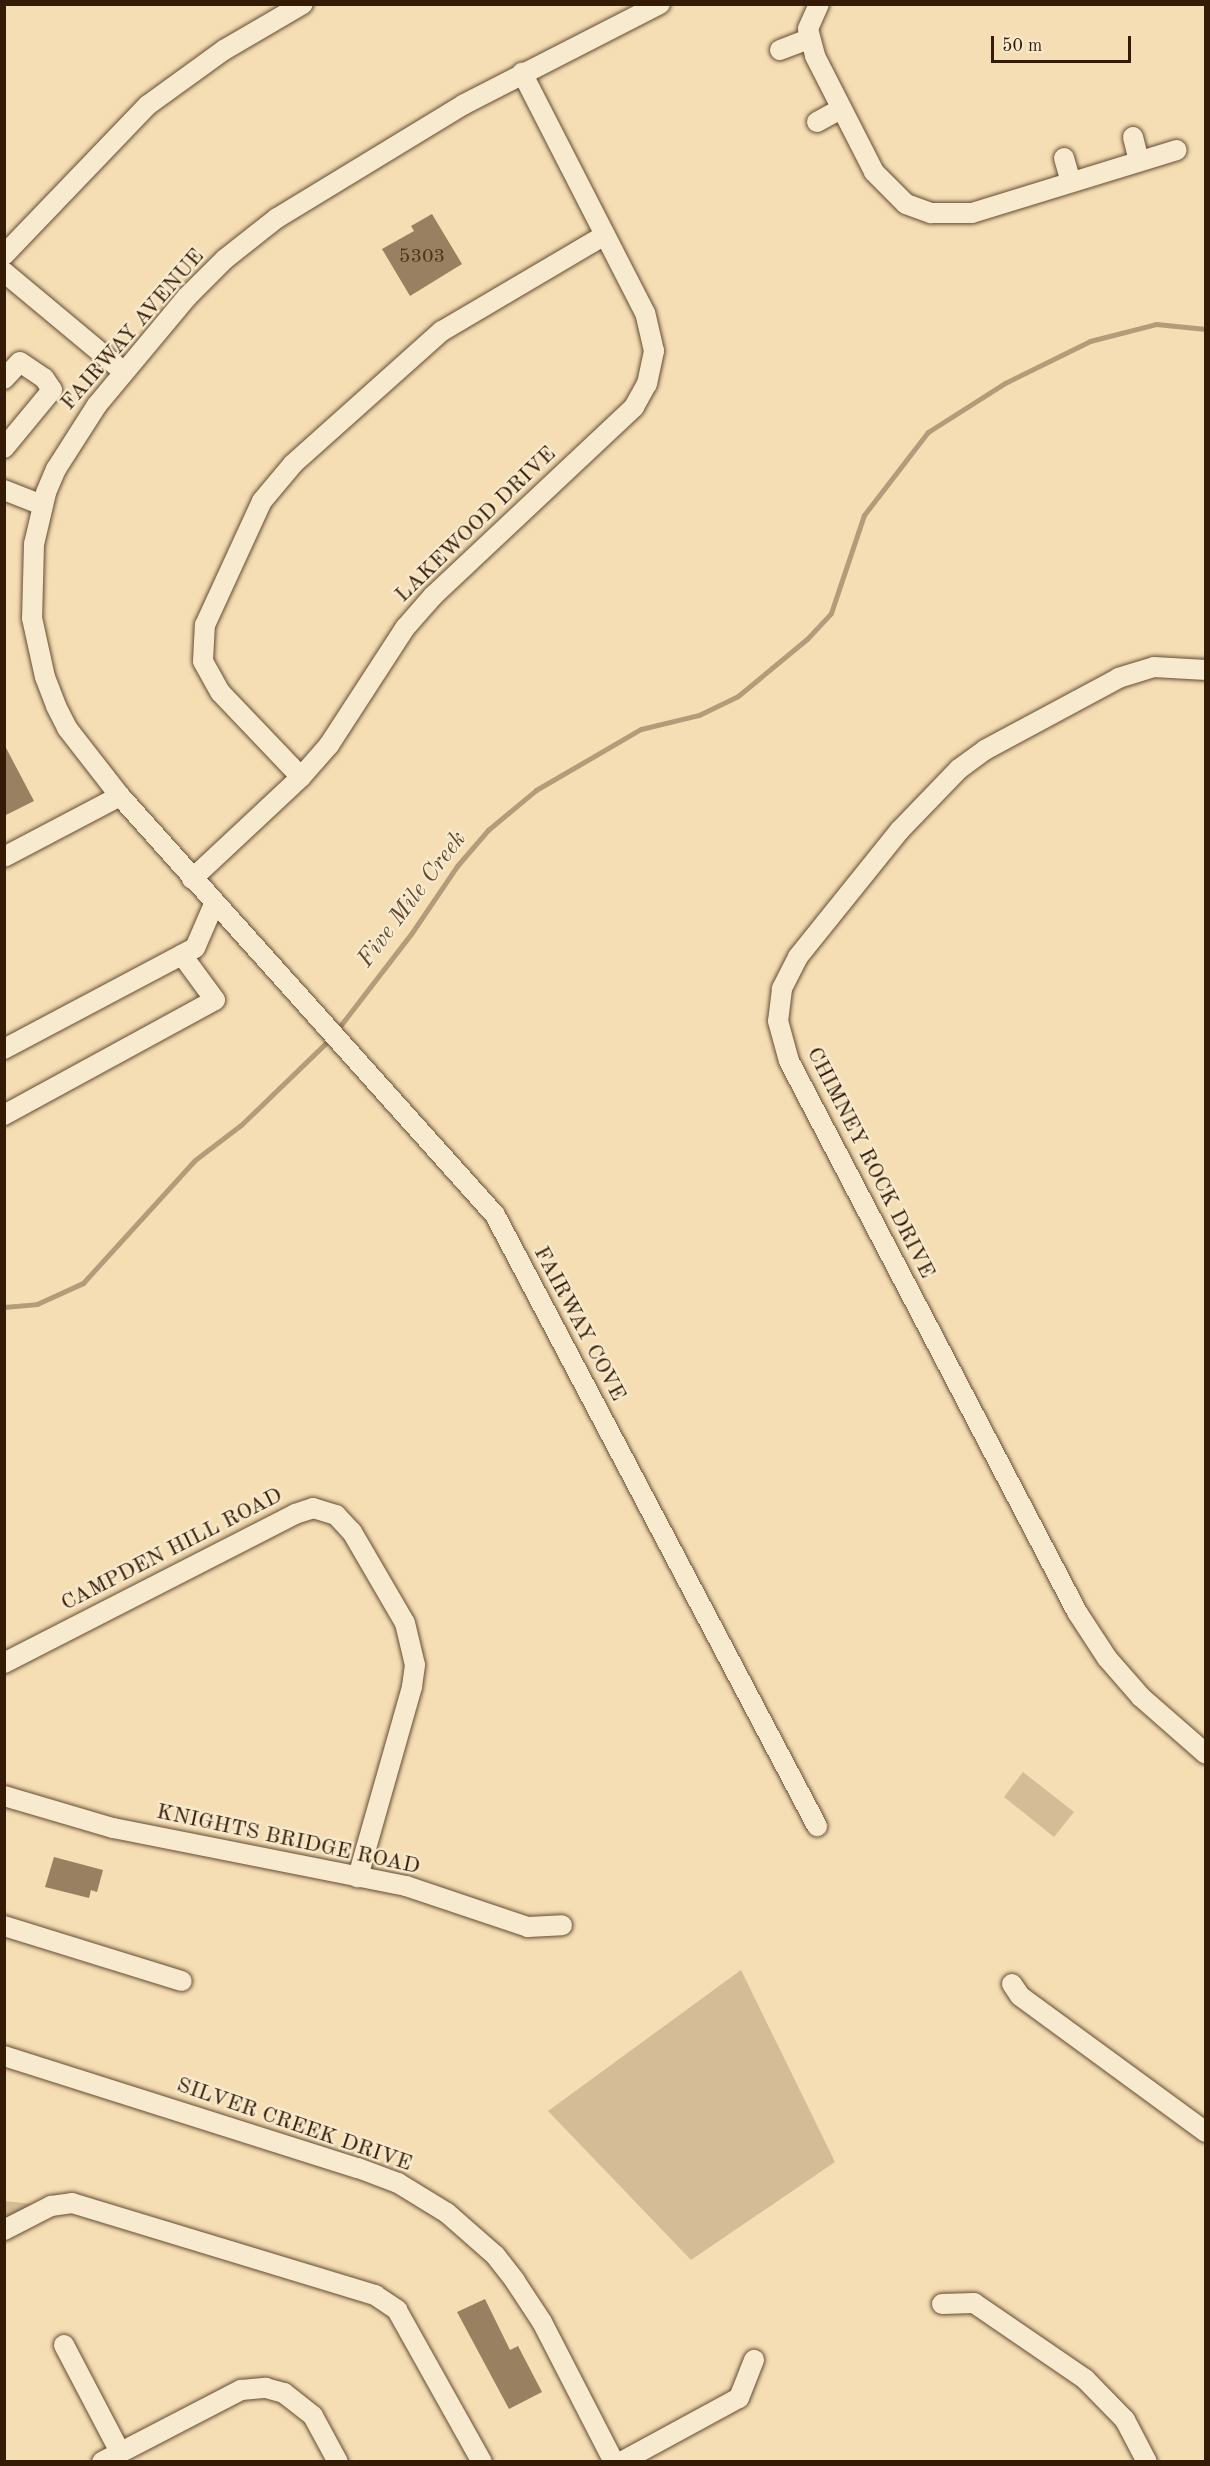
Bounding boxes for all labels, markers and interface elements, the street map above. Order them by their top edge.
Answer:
scale bar [994,24,1134,62]
text: 50 m [1002,37,1042,55]
street label: FAIRWAY AVENUE [56,244,210,416]
house number: 5303 [399,245,445,269]
street label: LAKEWOOD DRIVE [390,441,562,609]
water label: Five Mile Creek [352,826,474,974]
street label: CHIMNEY ROCK DRIVE [800,1043,940,1283]
street label: FAIRWAY COVE [527,1242,631,1406]
street label: CAMPDEN HILL ROAD [57,1483,287,1617]
street label: KNIGHTS BRIDGE ROAD [154,1799,422,1881]
street label: SILVER CREEK DRIVE [173,2072,415,2178]

